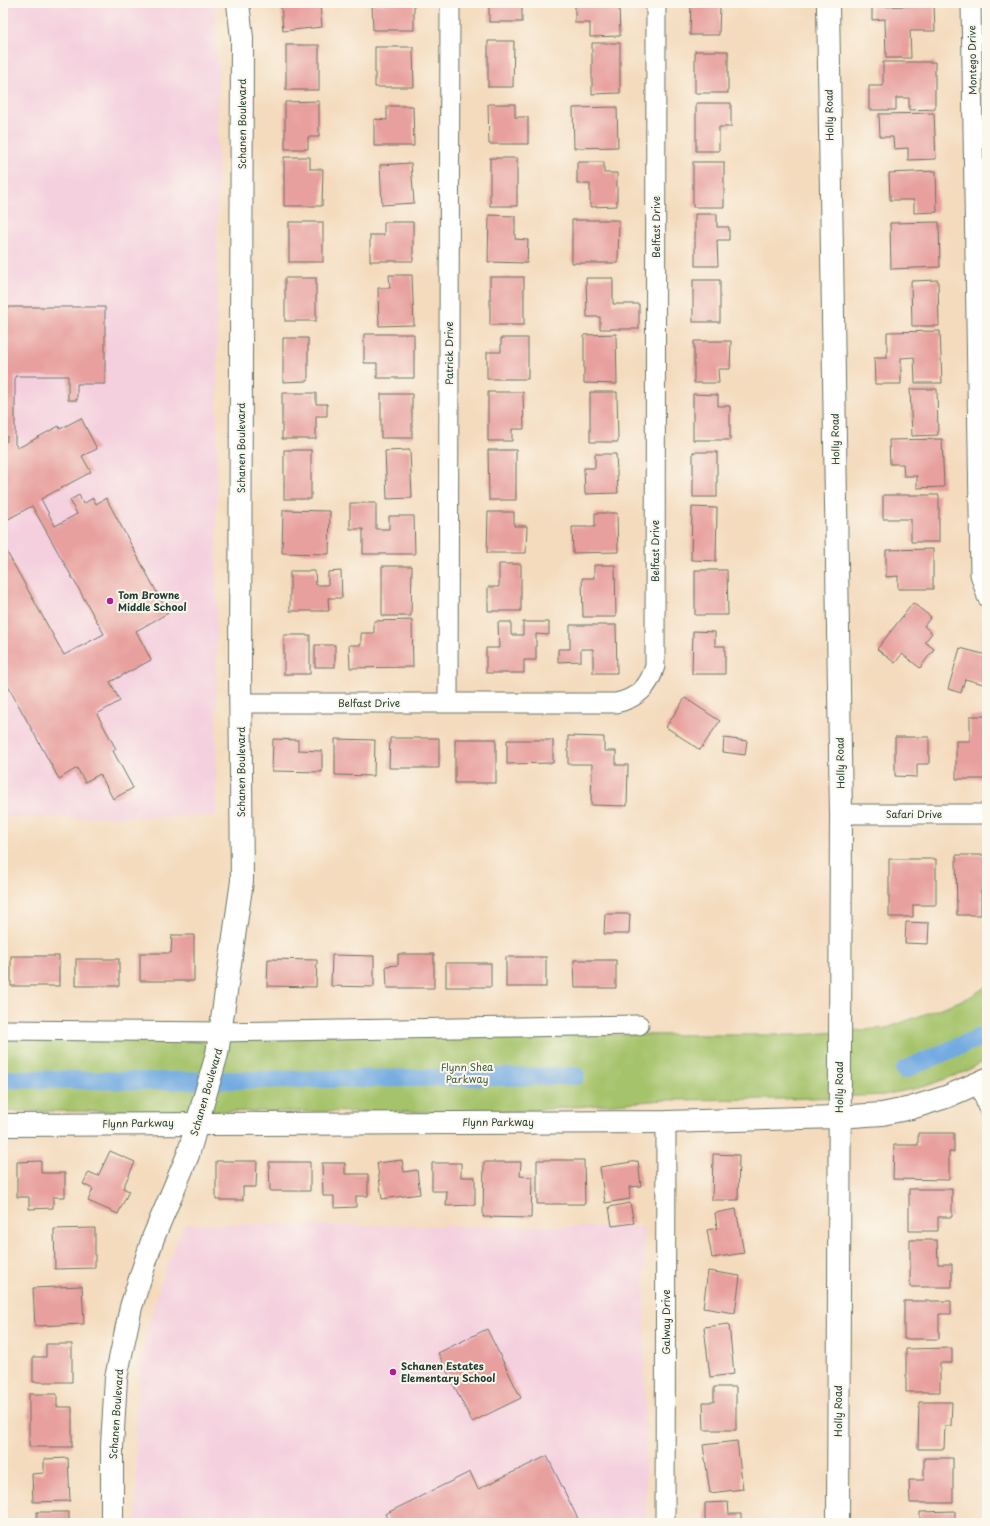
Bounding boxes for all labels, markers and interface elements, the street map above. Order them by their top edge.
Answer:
street label: Montego Drive [963,25,980,95]
street label: Schanen Boulevard [234,79,249,169]
street label: Holly Road [821,89,837,141]
street label: Belfast Drive [648,196,663,258]
street label: Patrick Drive [441,321,456,385]
street label: Schanen Boulevard [233,403,248,493]
street label: Holly Road [827,413,843,465]
street label: Belfast Drive [647,520,662,582]
place label: Tom Browne Middle School [118,587,186,614]
marker: Tom Browne Middle School [105,596,115,606]
street label: Belfast Drive [338,695,400,710]
street label: Schanen Boulevard [233,727,248,817]
street label: Holly Road [832,737,848,789]
street label: Safari Drive [886,806,943,821]
street label: Schanen Boulevard [186,1046,225,1137]
park label: Flynn Shea Parkway [441,1059,494,1087]
street label: Holly Road [831,1061,847,1113]
street label: Flynn Parkway [102,1114,174,1132]
street label: Flynn Parkway [462,1114,534,1130]
street label: Galway Drive [658,1289,673,1355]
place label: Schanen Estates Elementary School [401,1358,495,1385]
marker: Schanen Estates Elementary School [388,1367,398,1377]
street label: Schanen Boulevard [105,1368,126,1460]
street label: Holly Road [830,1385,846,1437]

